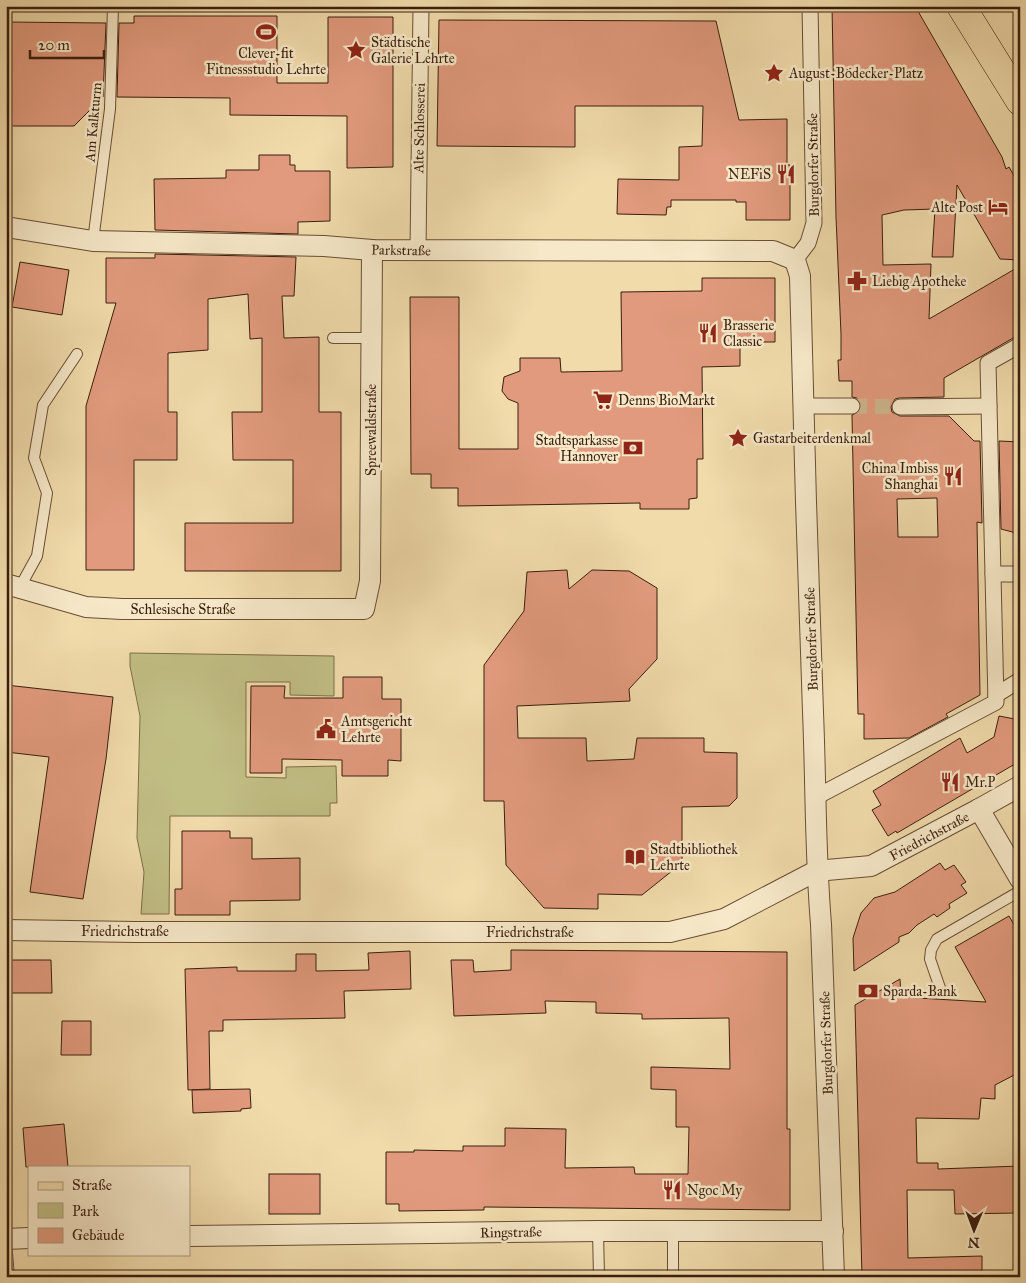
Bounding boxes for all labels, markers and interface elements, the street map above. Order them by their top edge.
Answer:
sports icon: Clever-fit Fitnessstudio Lehrte [255,21,277,43]
scale bar [30,28,104,60]
place label: Städtische Galerie Lehrte [371,34,455,67]
text: 20 m [38,36,70,54]
place icon: Städtische Galerie Lehrte [345,39,367,61]
place label: Clever-fit Fitnessstudio Lehrte [206,45,326,78]
place icon: August-Bödecker-Platz [763,62,785,84]
place label: August-Bödecker-Platz [788,65,924,82]
street label: Am Kalkturm [81,81,105,163]
street label: Alte Schlosserei [410,82,429,174]
street label: Burgdorfer Straße [804,113,823,217]
restaurant icon: NEFiS [775,163,797,185]
place label: NEFiS [728,166,771,183]
hotel icon: Alte Post [987,196,1009,218]
place label: Alte Post [930,199,983,216]
street label: Parkstraße [371,241,431,260]
pharmacy icon: Liebig Apotheke [846,270,868,292]
place label: Liebig Apotheke [872,273,967,290]
place label: Brasserie Classic [723,317,774,350]
restaurant icon: Brasserie Classic [697,322,719,344]
street label: Spreewaldstraße [363,384,380,476]
supermarket icon: Denns BioMarkt [592,389,614,411]
place label: Denns BioMarkt [618,392,715,409]
place icon: Gastarbeiterdenkmal [727,427,749,449]
place label: Gastarbeiterdenkmal [753,430,871,447]
place label: Stadtsparkasse Hannover [536,432,619,465]
bank icon: Stadtsparkasse Hannover [622,437,644,459]
place label: China Imbiss Shanghai [862,460,938,493]
restaurant icon: China Imbiss Shanghai [942,465,964,487]
street label: Burgdorfer Straße [801,587,822,691]
street label: Schlesische Straße [130,601,236,618]
place label: Amtsgericht Lehrte [340,713,412,746]
public building icon: Amtsgericht Lehrte [315,718,337,740]
restaurant icon: Mr.P [939,771,961,793]
place label: Mr.P [965,774,995,791]
street label: Friedrichstraße [886,808,972,865]
place label: Stadtbibliothek Lehrte [650,841,738,874]
library icon: Stadtbibliothek Lehrte [624,846,646,868]
street label: Friedrichstraße [81,923,169,940]
street label: Friedrichstraße [486,924,574,941]
bank icon: Sparda-Bank [857,980,879,1002]
place label: Sparda-Bank [883,983,958,1000]
street label: Burgdorfer Straße [816,991,837,1095]
legend [28,1166,190,1256]
text: Straße [72,1176,112,1194]
restaurant icon: Ngoc My [661,1179,683,1201]
place label: Ngoc My [687,1182,742,1199]
text: Park [72,1202,99,1220]
north arrow [948,1206,998,1256]
street label: Ringstraße [480,1223,542,1242]
text: Gebäude [72,1226,125,1244]
text: N [968,1234,980,1251]

